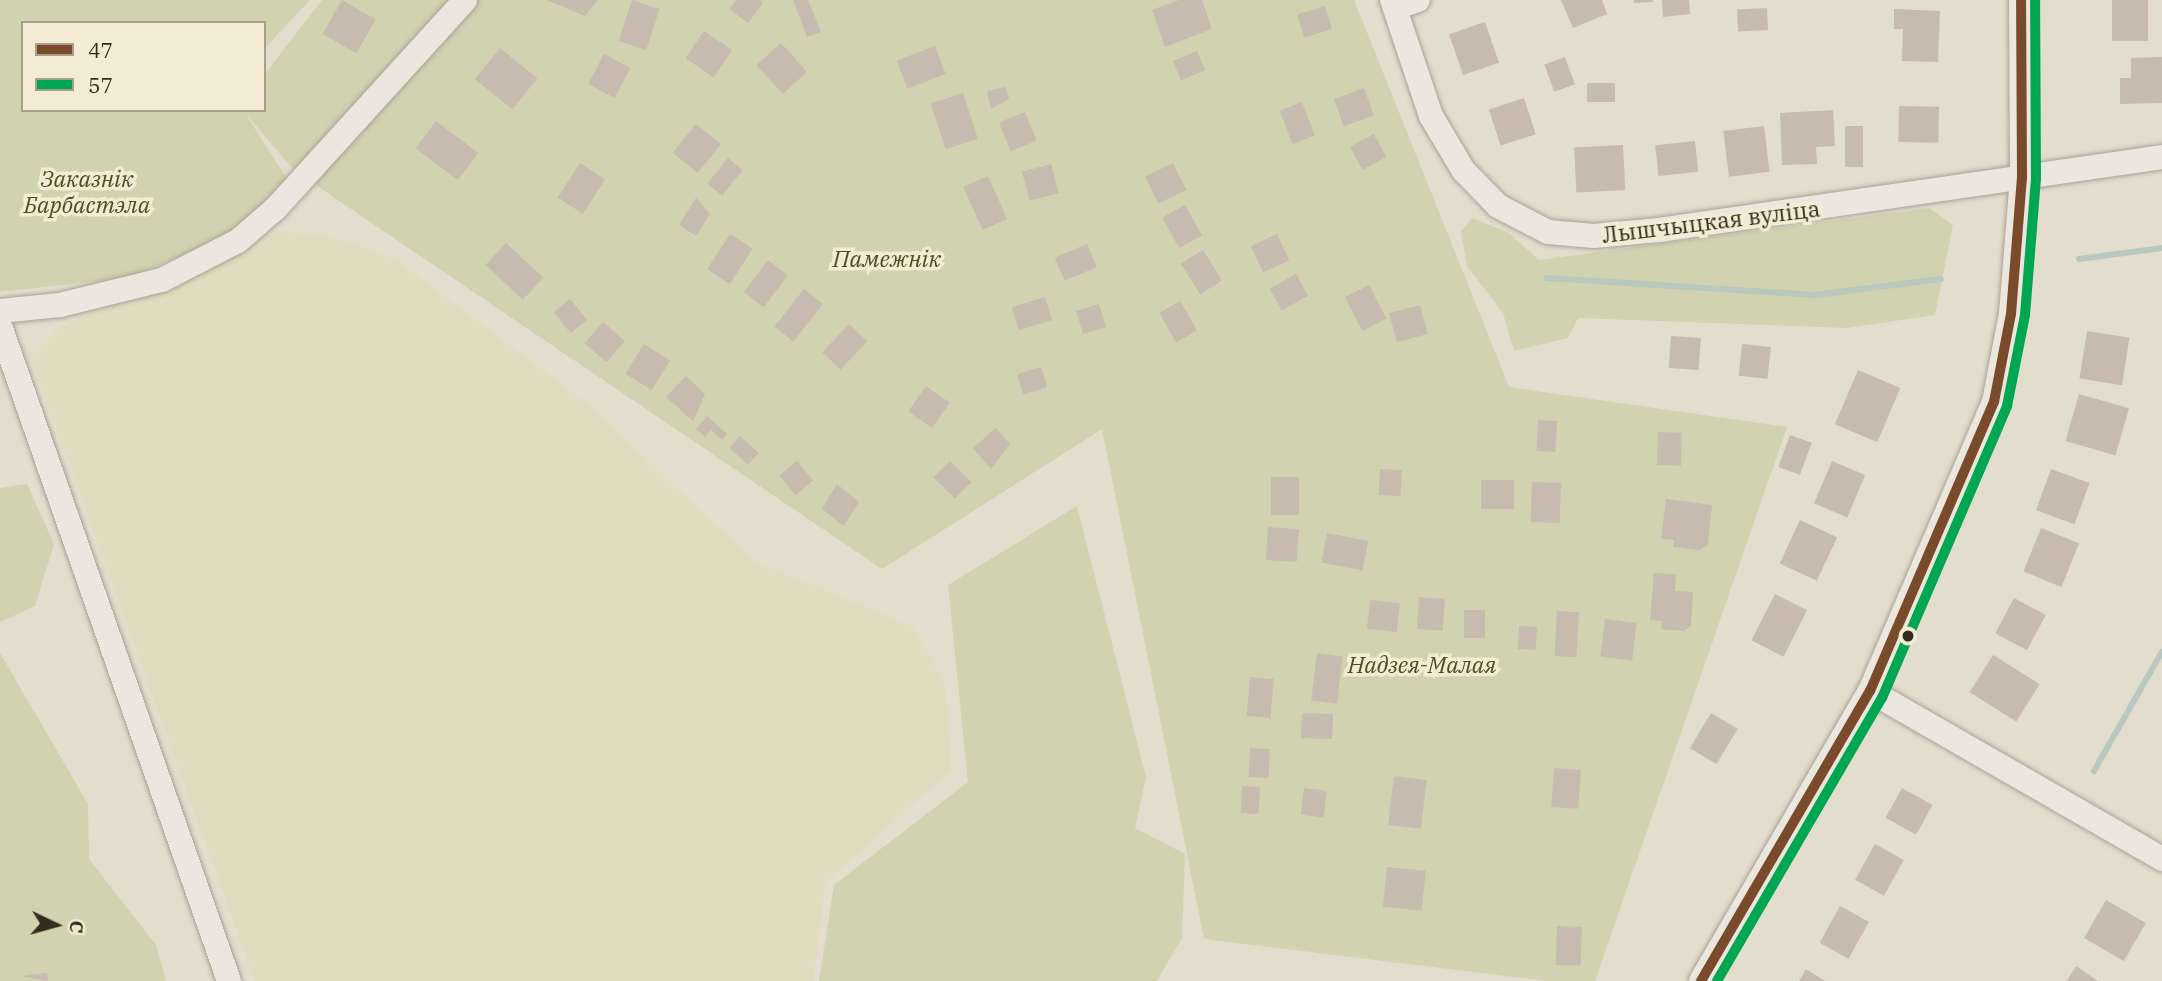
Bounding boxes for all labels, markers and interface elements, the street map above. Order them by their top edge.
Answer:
legend [21,21,266,112]
text: 47 [88,36,113,64]
text: 57 [88,71,113,99]
park label: Заказнік Барбастэла [24,164,150,218]
street label: Лышчыцкая вуліца [1600,194,1822,248]
park label: Памежнік [833,244,941,272]
unlabelled marker [1901,629,1915,643]
park label: Надзея-Малая [1348,650,1496,678]
north arrow [21,890,91,960]
text: С [64,919,89,934]

